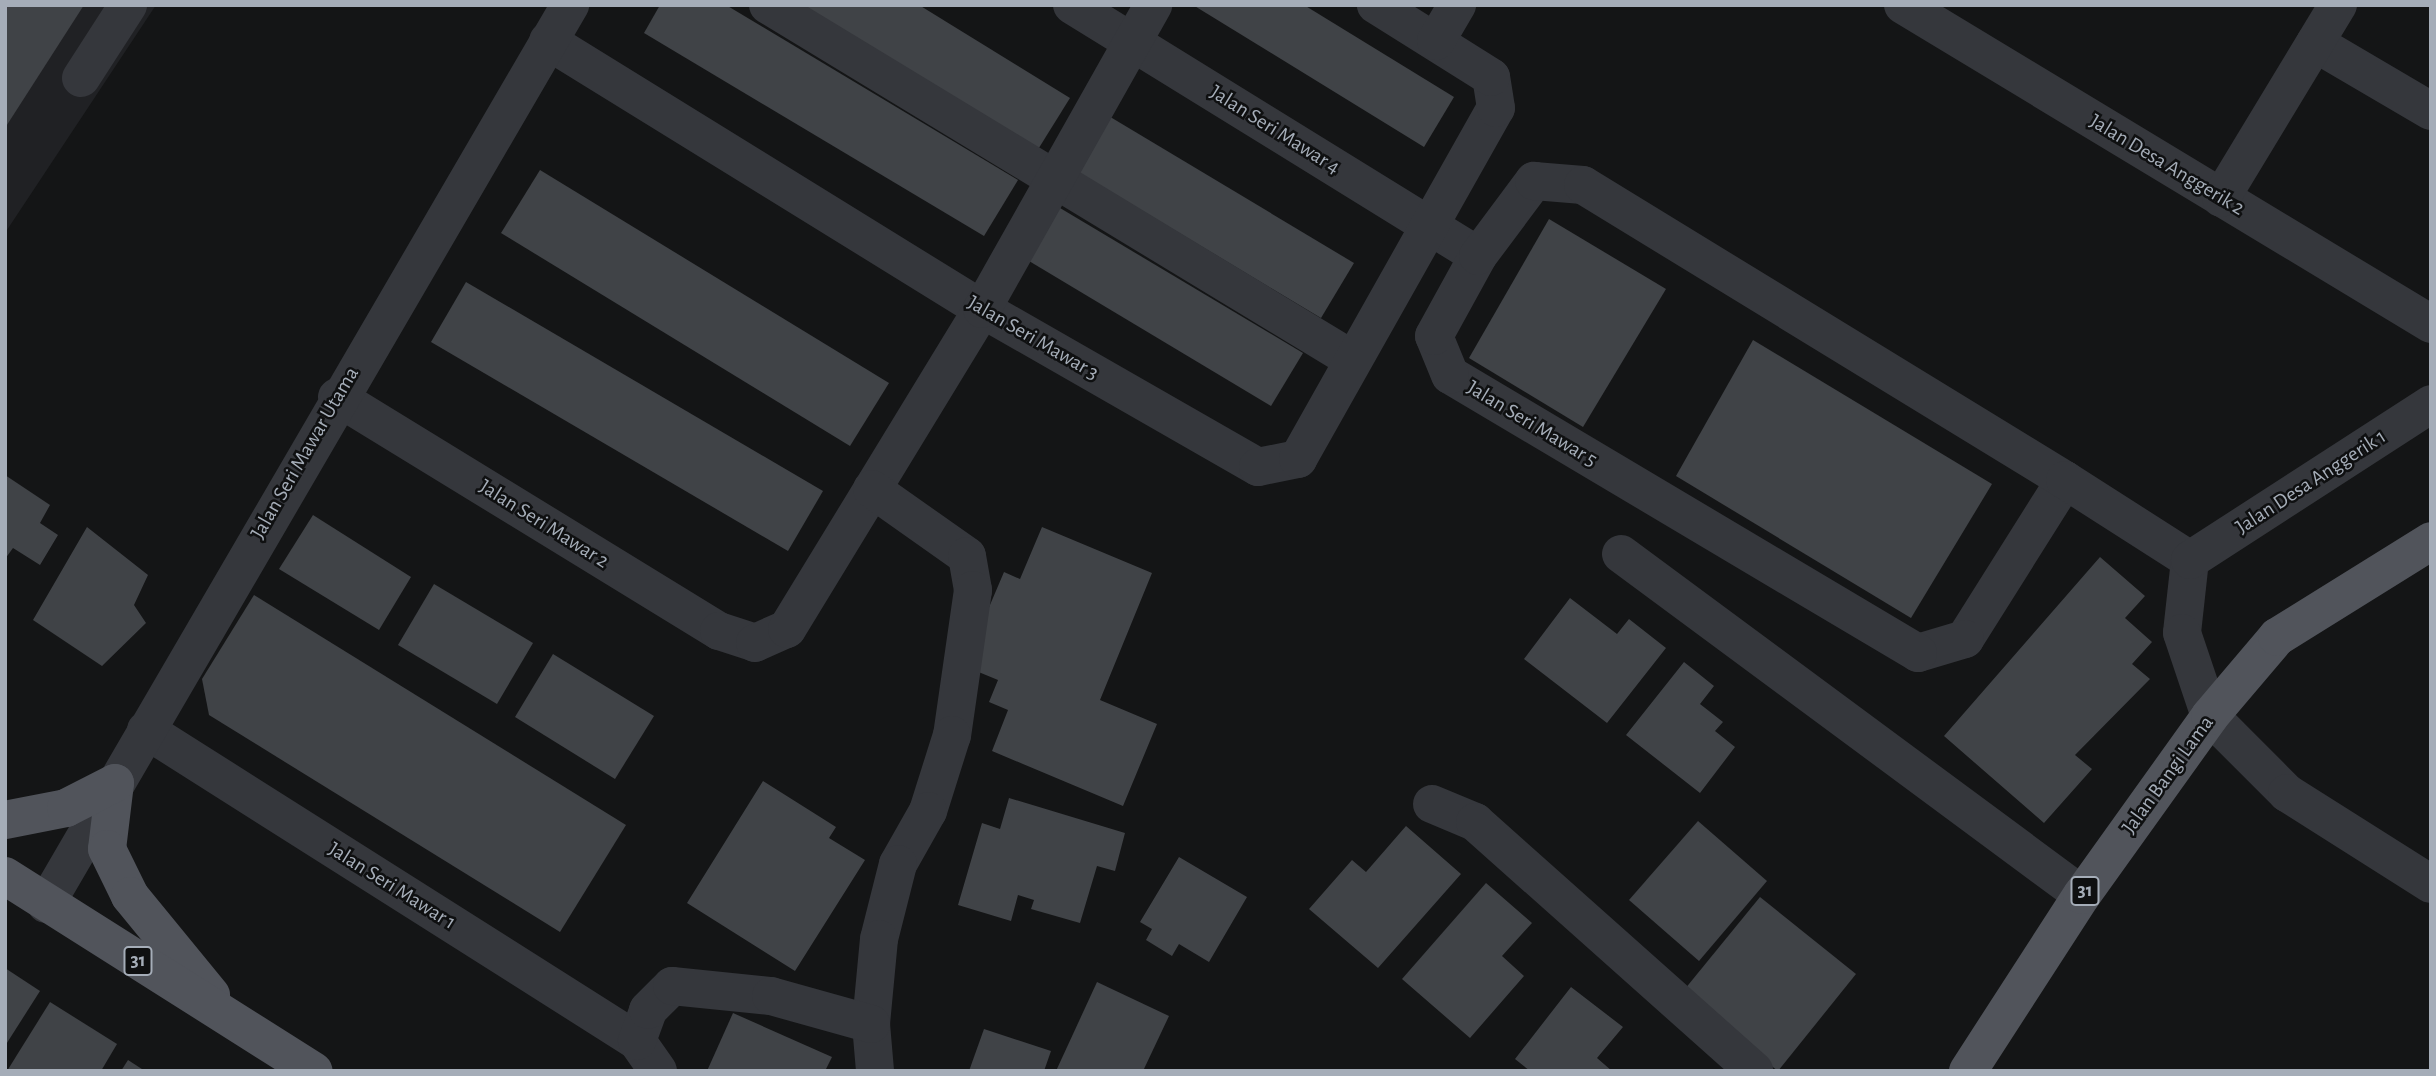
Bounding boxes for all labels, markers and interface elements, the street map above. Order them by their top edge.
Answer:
street label: Jalan Seri Mawar 4 [1205,80,1345,180]
street label: Jalan Desa Anggerik 2 [2085,109,2249,221]
street label: Jalan Seri Mawar 3 [963,290,1103,386]
street label: Jalan Seri Mawar Utama [245,362,365,544]
street label: Jalan Seri Mawar 5 [1462,375,1602,473]
street label: Jalan Desa Anggerik 1 [2231,424,2391,540]
street label: Jalan Seri Mawar 2 [474,474,614,574]
street label: Jalan Bangi Lama [2117,711,2219,839]
street label: Jalan Seri Mawar 1 [323,837,461,935]
road number: 31 [2069,876,2101,906]
road number: 31 [122,945,154,976]

